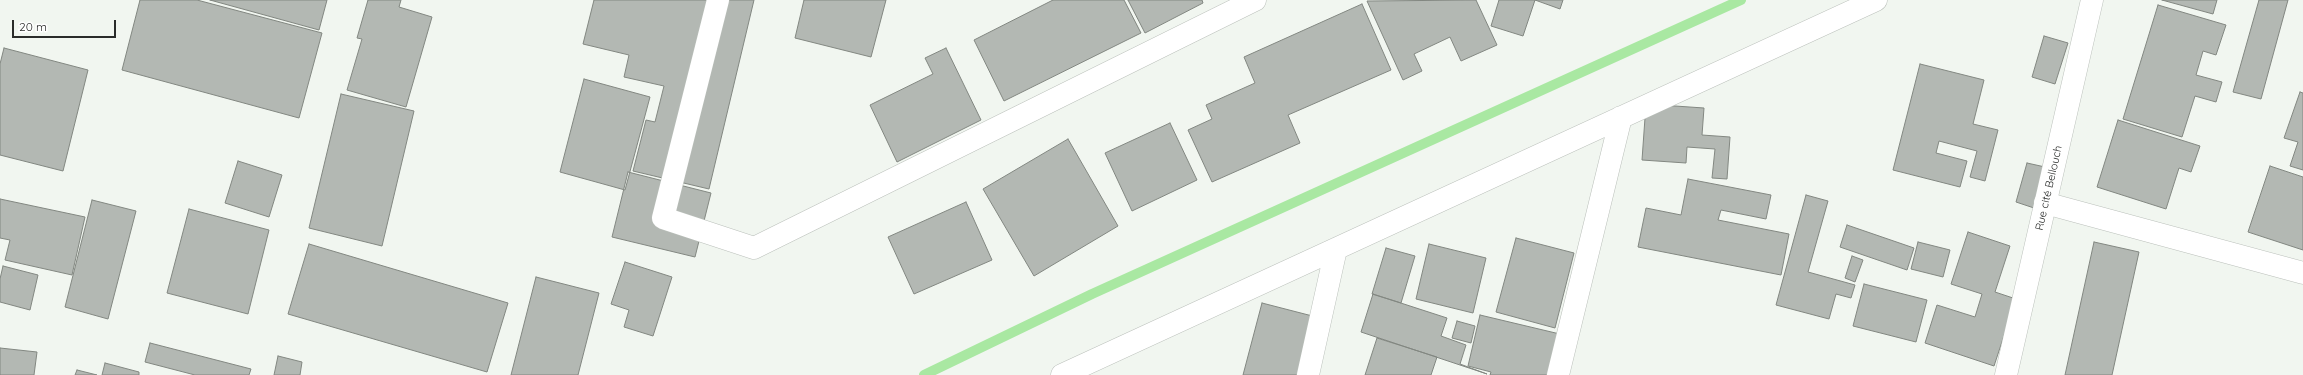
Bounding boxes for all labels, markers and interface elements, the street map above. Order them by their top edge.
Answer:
scale bar [14,12,118,38]
text: 20 m [19,19,47,34]
street label: Rue cité Bellouch [2033,144,2065,232]

